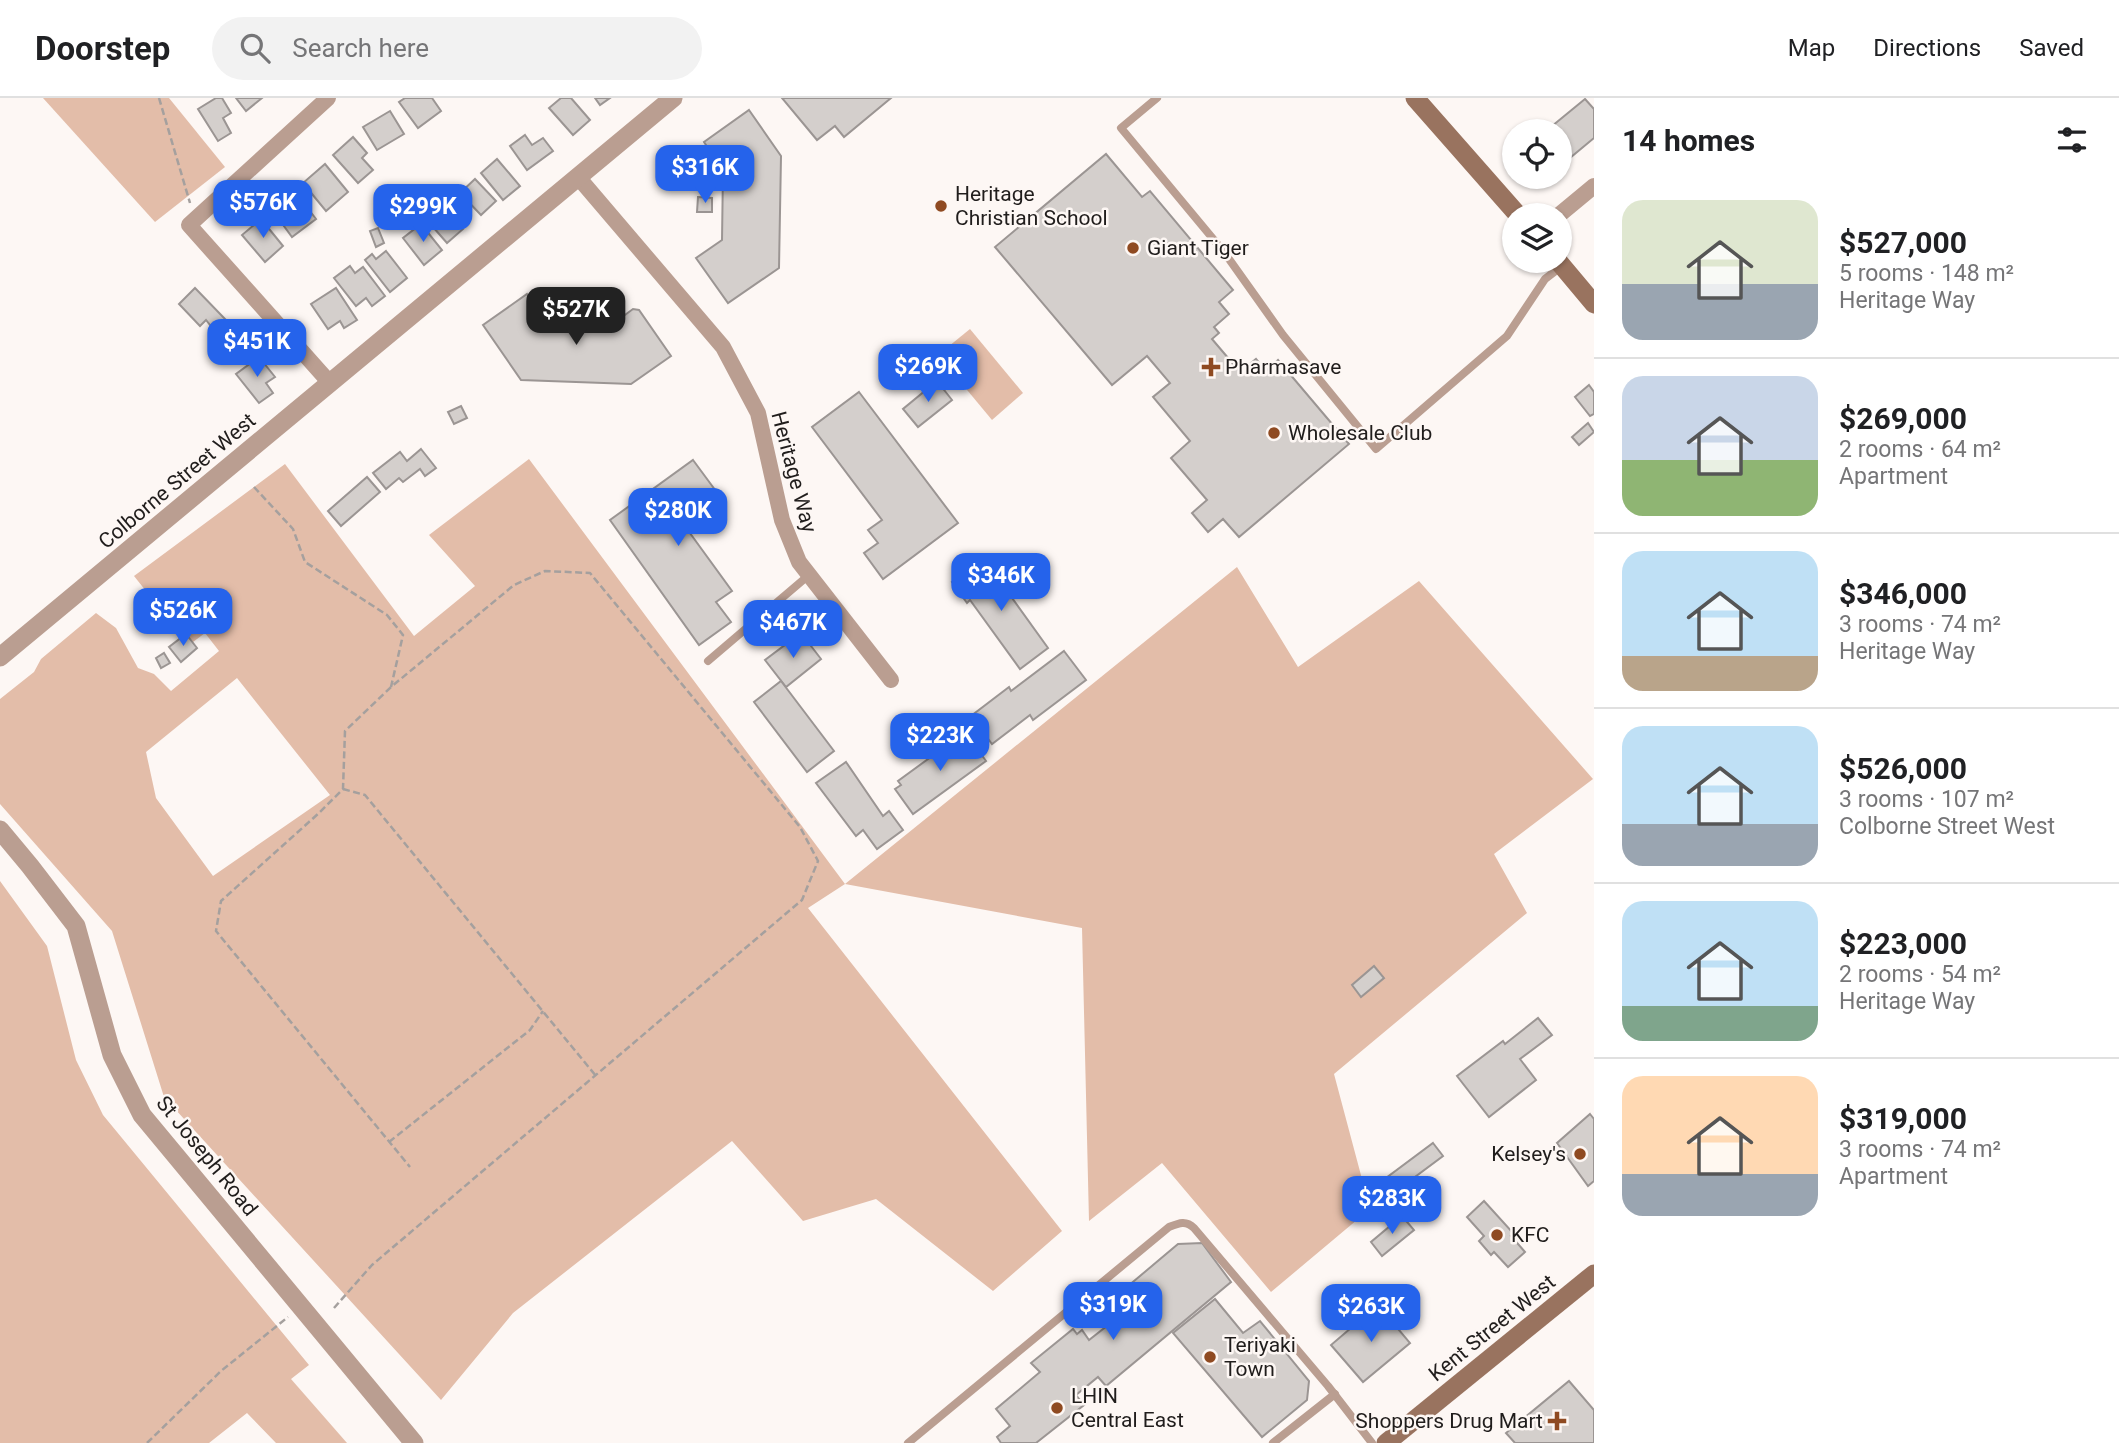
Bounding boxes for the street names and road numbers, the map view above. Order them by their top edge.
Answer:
street label: Colborne Street West [94,408,260,554]
street label: Heritage Way [766,409,822,535]
street label: St Joseph Road [151,1091,263,1221]
street label: Kent Street West [1424,1270,1560,1386]

